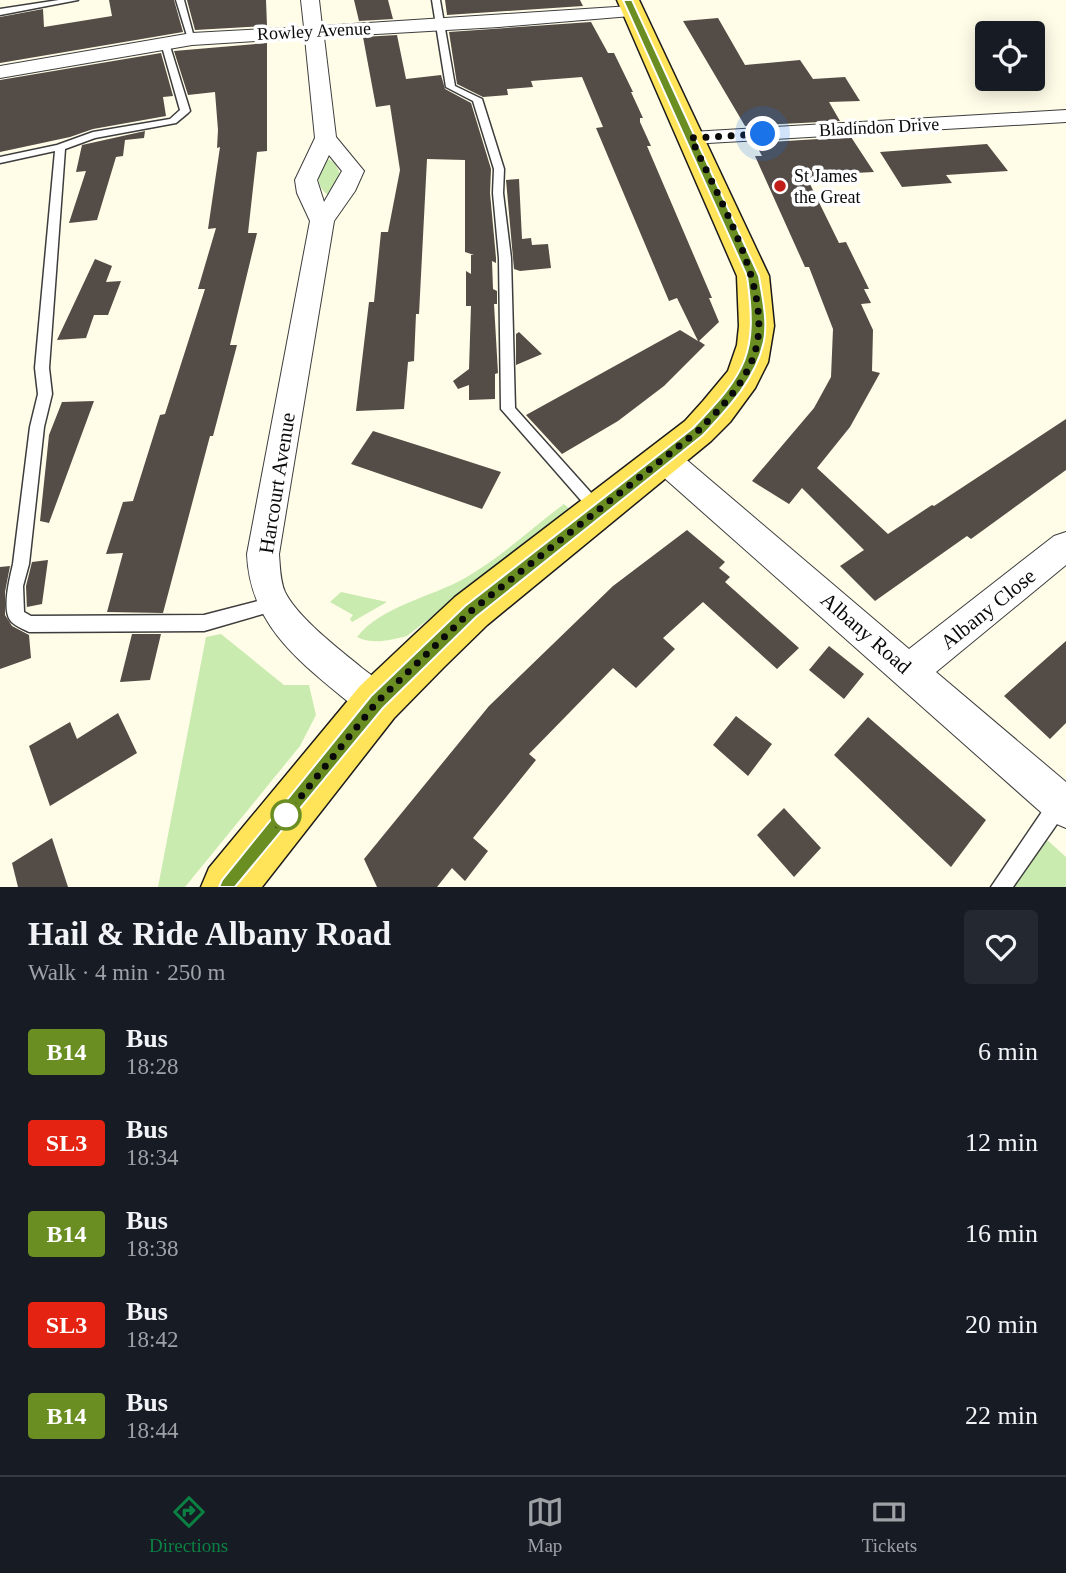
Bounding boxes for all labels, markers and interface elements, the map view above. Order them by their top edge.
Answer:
street label: Rowley Avenue [256,18,372,44]
map controls [975,21,1045,91]
button: locate [975,21,1045,91]
street label: Bladindon Drive [818,114,940,140]
your location [745,116,780,151]
place label: St James the Great [794,166,860,207]
marker: St James the Great [772,178,788,194]
street label: Harcourt Avenue [254,411,300,555]
street label: Albany Close [936,564,1040,654]
street label: Albany Road [816,587,916,679]
unlabelled marker [271,800,301,830]
button: heart [964,910,1038,984]
text: Hail & Ride Albany Road [28,916,391,952]
text: Walk · 4 min · 250 m [28,960,225,985]
text: Bus [126,1024,168,1053]
text: 6 min [978,1037,1038,1066]
text: B14 [46,1039,87,1065]
text: 18:28 [126,1054,178,1079]
text: Bus [126,1115,168,1144]
text: 12 min [965,1128,1038,1157]
text: SL3 [46,1130,87,1156]
text: 18:34 [126,1145,178,1170]
text: Bus [126,1206,168,1235]
text: 16 min [965,1219,1038,1248]
text: B14 [46,1221,87,1247]
text: 18:38 [126,1236,178,1261]
text: Bus [126,1297,168,1326]
text: 20 min [965,1310,1038,1339]
text: SL3 [46,1312,87,1338]
text: 18:42 [126,1327,178,1352]
text: Bus [126,1388,168,1417]
text: 22 min [965,1401,1038,1430]
text: B14 [46,1403,87,1429]
text: 18:44 [126,1418,178,1443]
tab: Directions [149,1493,228,1557]
tab: Map [526,1493,564,1557]
tab: Tickets [862,1493,917,1557]

